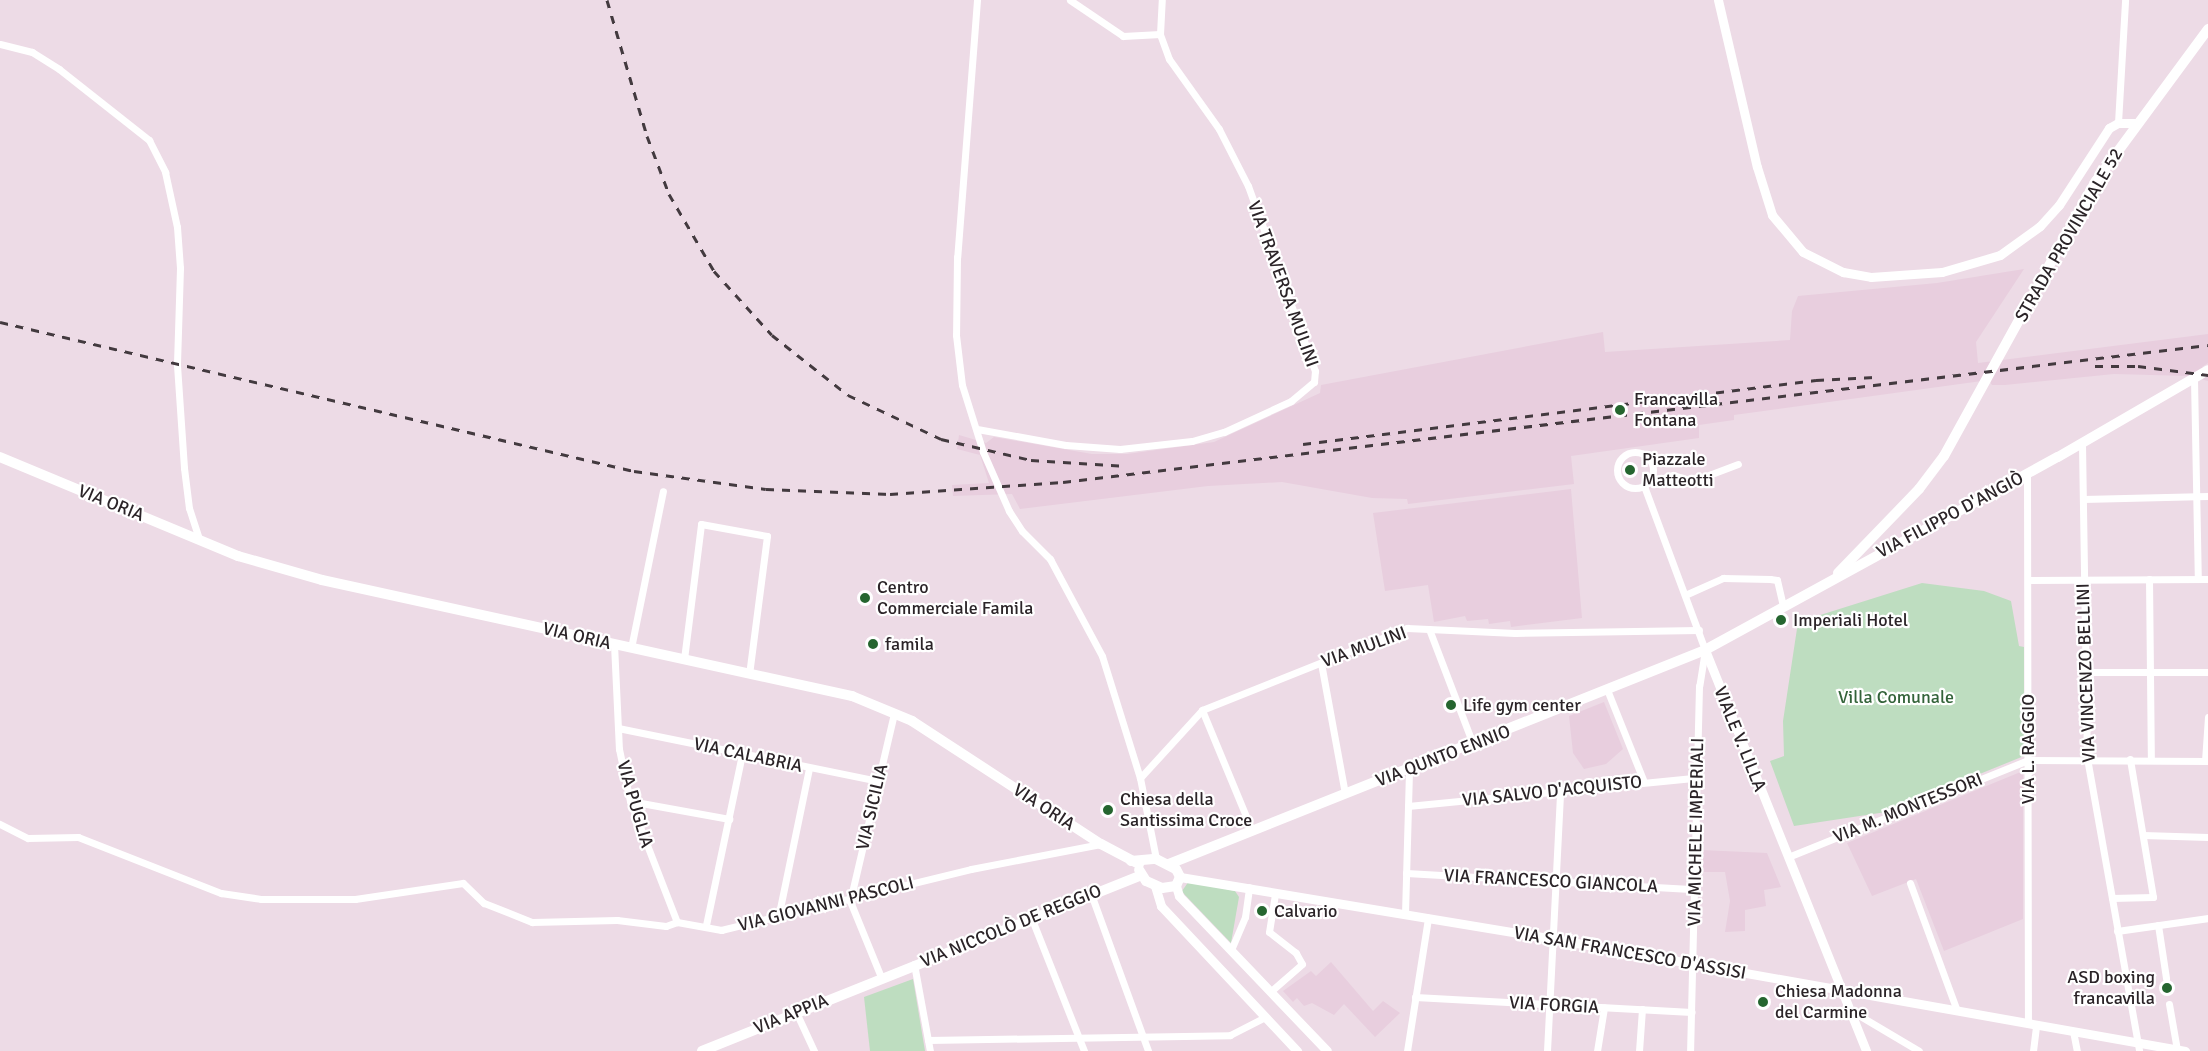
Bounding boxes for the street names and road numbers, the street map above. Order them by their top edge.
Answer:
street label: STRADA PROVINCIALE 52 [2010,144,2128,326]
street label: VIA TRAVERSA MULINI [1243,198,1323,370]
street label: VIA FILIPPO D'ANGIÒ [1873,467,2027,563]
street label: VIA ORIA [75,480,147,526]
street label: VIA VINCENZO BELLINI [2072,583,2100,763]
street label: VIA ORIA [541,618,613,654]
street label: VIA MULINI [1318,622,1410,672]
street label: VIALE V. LILLA [1709,683,1771,795]
street label: VIA L. RAGGIO [2017,694,2039,804]
street label: VIA QUNTO ENNIO [1373,720,1513,792]
street label: VIA CALABRIA [692,733,804,777]
street label: VIA MICHELE IMPERIALI [1684,737,1708,927]
street label: VIA PUGLIA [612,758,658,850]
street label: VIA SICILIA [852,762,892,852]
street label: VIA M. MONTESSORI [1830,768,1986,848]
street label: VIA SALVO D'ACQUISTO [1461,771,1643,811]
street label: VIA ORIA [1009,779,1079,835]
street label: VIA FRANCESCO GIANCOLA [1443,865,1659,897]
street label: VIA GIOVANNI PASCOLI [736,872,916,936]
street label: VIA NICCOLÒ DE REGGIO [917,880,1105,972]
street label: VIA SAN FRANCESCO D'ASSISI [1512,922,1748,984]
street label: VIA APPIA [751,989,831,1039]
street label: VIA FORGIA [1508,992,1600,1018]

